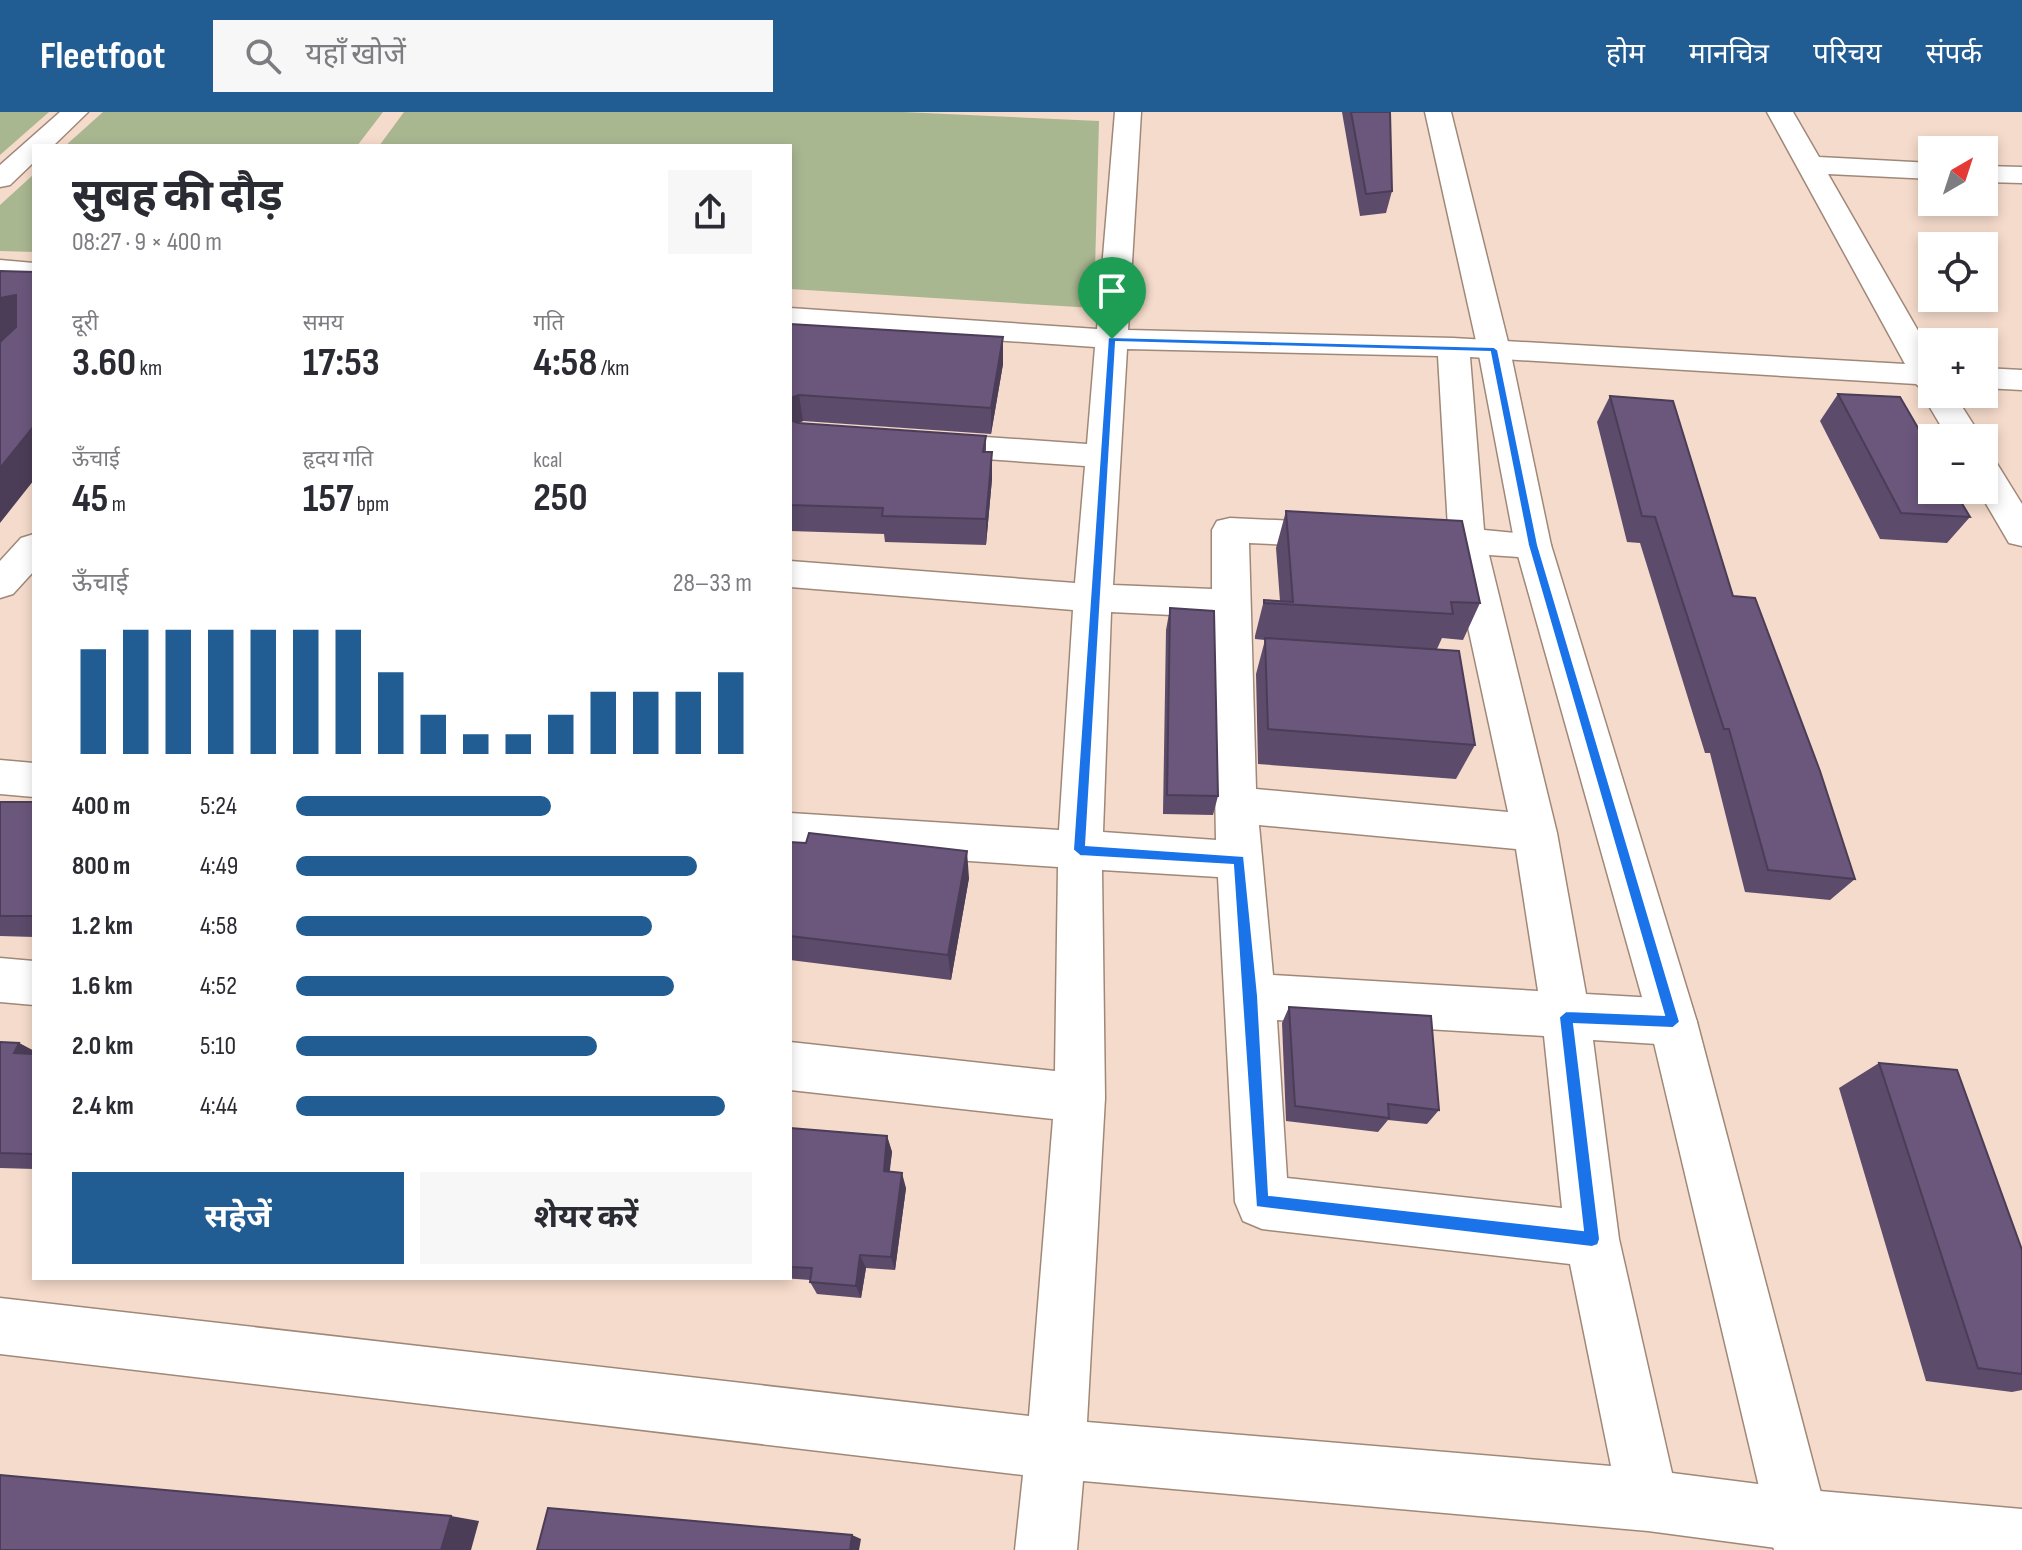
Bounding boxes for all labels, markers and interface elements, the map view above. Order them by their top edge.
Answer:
search box [213,20,773,92]
text: Fleetfoot [40,34,165,79]
icon: search [241,34,285,78]
text: यहाँ खोजें [305,37,406,73]
text: होम [1606,38,1645,71]
text: मानचित्र [1689,38,1769,71]
text: परिचय [1813,38,1882,71]
text: संपर्क [1926,38,1982,71]
north arrow [1918,136,1998,216]
map controls [1918,136,1998,504]
text: सुबह की दौड़ [72,170,283,223]
button: share [668,170,752,254]
text: 08:27 · 9 × 400 m [72,227,222,258]
button: locate [1918,232,1998,312]
pin [1078,257,1146,339]
icon: arrive [1090,269,1134,313]
text: दूरी [72,310,98,337]
text: समय [303,310,343,337]
text: गति [533,310,564,337]
button: + [1918,328,1998,408]
text: 3.60 [72,339,136,387]
text: 17:53 [303,339,380,387]
text: 4:58 [533,339,597,387]
text: km [136,355,162,382]
text: /km [597,355,629,382]
button: − [1918,424,1998,504]
text: ऊँचाई [72,446,120,473]
text: हृदय गति [303,446,373,473]
text: kcal [533,447,562,474]
text: 250 [533,474,587,522]
text: 45 [72,475,108,523]
text: 157 [303,475,353,523]
text: m [108,491,126,518]
text: bpm [353,491,389,518]
text: ऊँचाई [72,568,128,599]
text: 28–33 m [673,568,752,599]
text: 400 m [72,791,130,822]
text: 5:24 [200,791,237,822]
text: 800 m [72,851,130,882]
text: 4:49 [200,851,238,882]
text: 1.2 km [72,911,133,942]
text: 4:58 [200,911,238,942]
text: 1.6 km [72,971,133,1002]
text: 4:52 [200,971,237,1002]
text: 2.0 km [72,1031,133,1062]
text: 5:10 [200,1031,236,1062]
text: 2.4 km [72,1091,134,1122]
text: 4:44 [200,1091,238,1122]
button: सहेजें [72,1172,404,1264]
button: शेयर करें [420,1172,752,1264]

